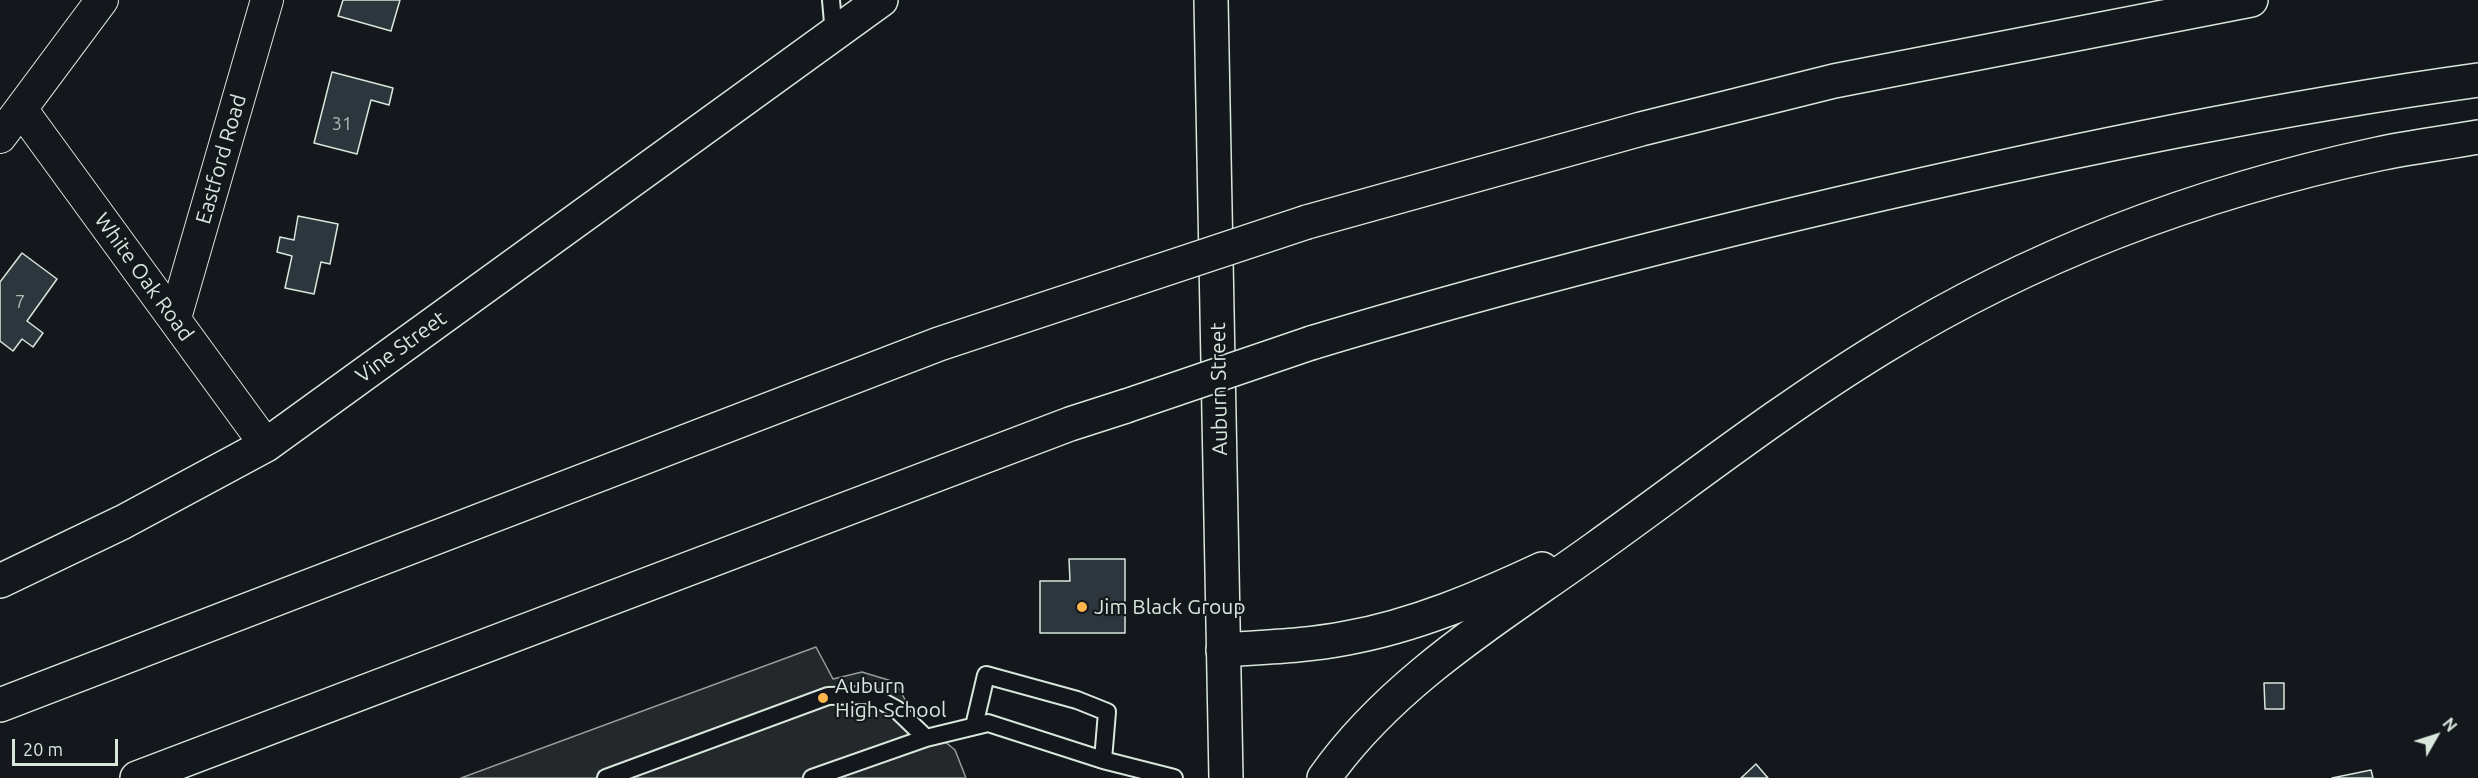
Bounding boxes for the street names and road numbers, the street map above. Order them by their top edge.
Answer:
street label: Eastford Road [190,91,252,227]
street label: White Oak Road [89,208,199,346]
street label: Vine Street [351,306,451,388]
street label: Auburn Street [1205,322,1233,456]

